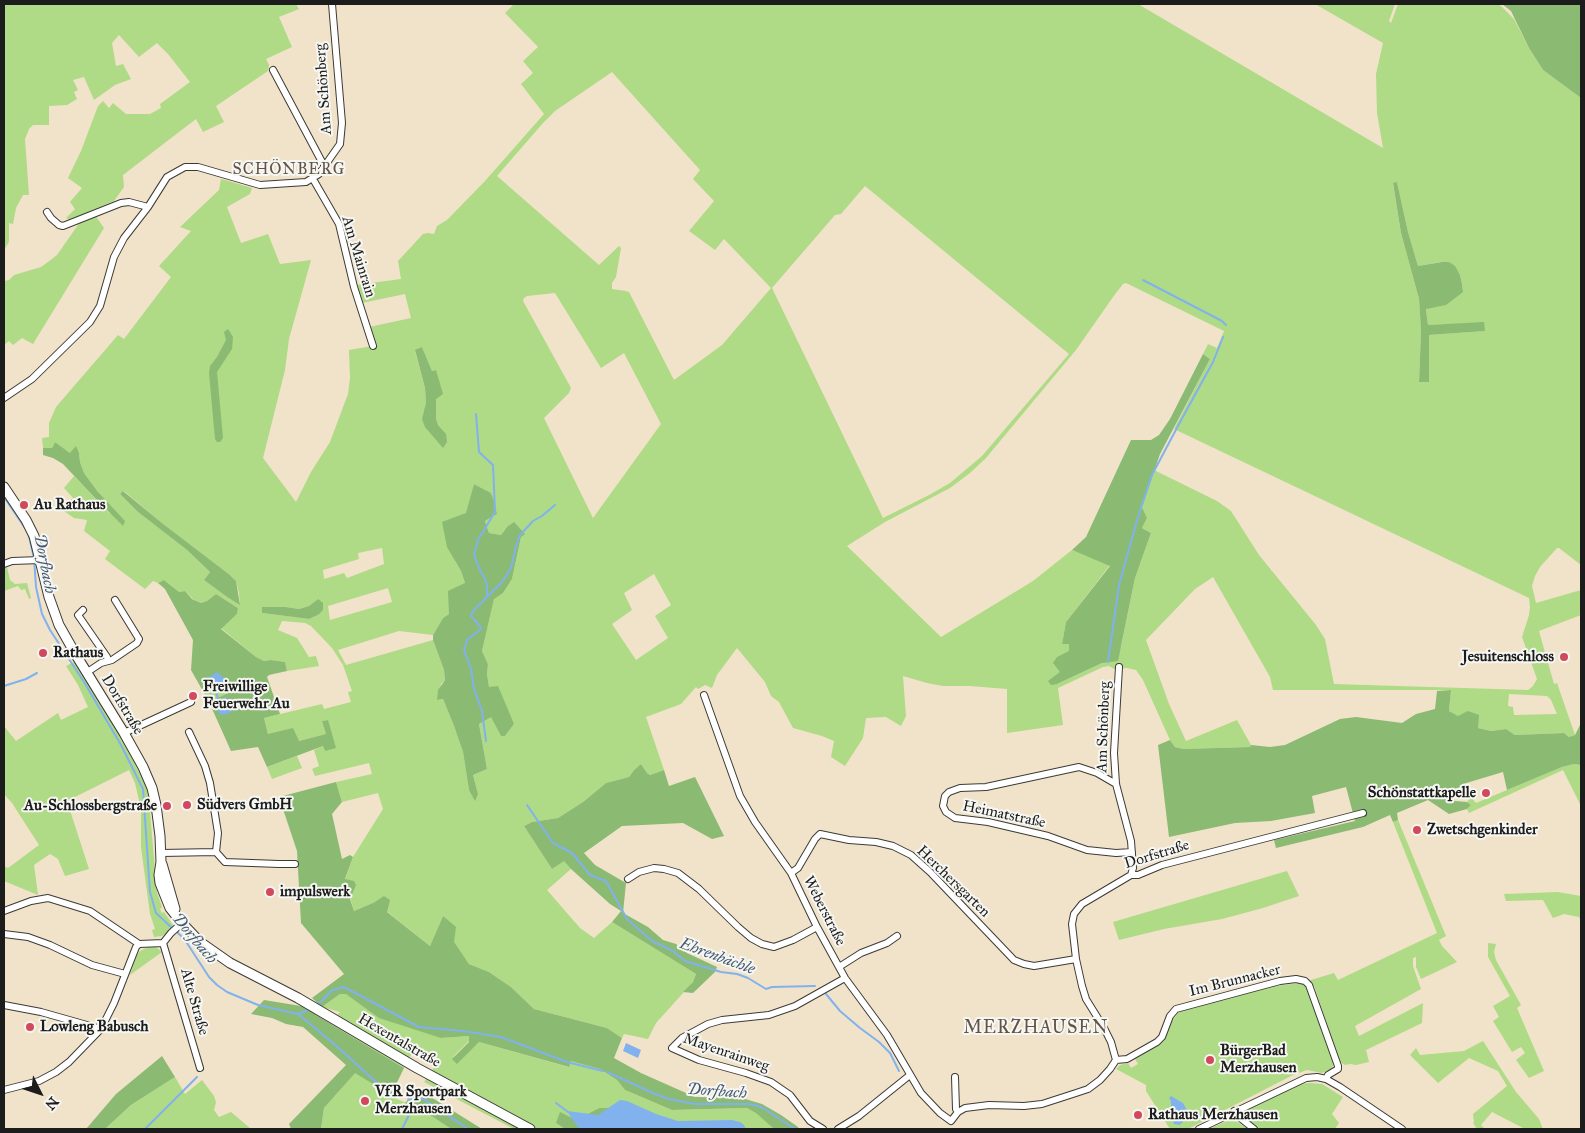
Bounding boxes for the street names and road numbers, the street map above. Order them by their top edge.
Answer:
street label: Am Schönberg [312,43,336,135]
street label: Am Mainrain [337,214,379,300]
street label: Dorfstraße [97,672,147,738]
street label: Am Schönberg [1093,681,1115,773]
street label: Heimatstraße [961,797,1047,833]
street label: Dorfstraße [1122,837,1192,873]
street label: Herchersgarten [913,842,993,922]
street label: Weberstraße [799,873,849,949]
street label: Im Brunnacker [1187,961,1283,1001]
street label: Alte Straße [176,966,212,1038]
street label: Hexentalstraße [355,1010,443,1072]
street label: Mayenrainweg [681,1030,771,1076]

